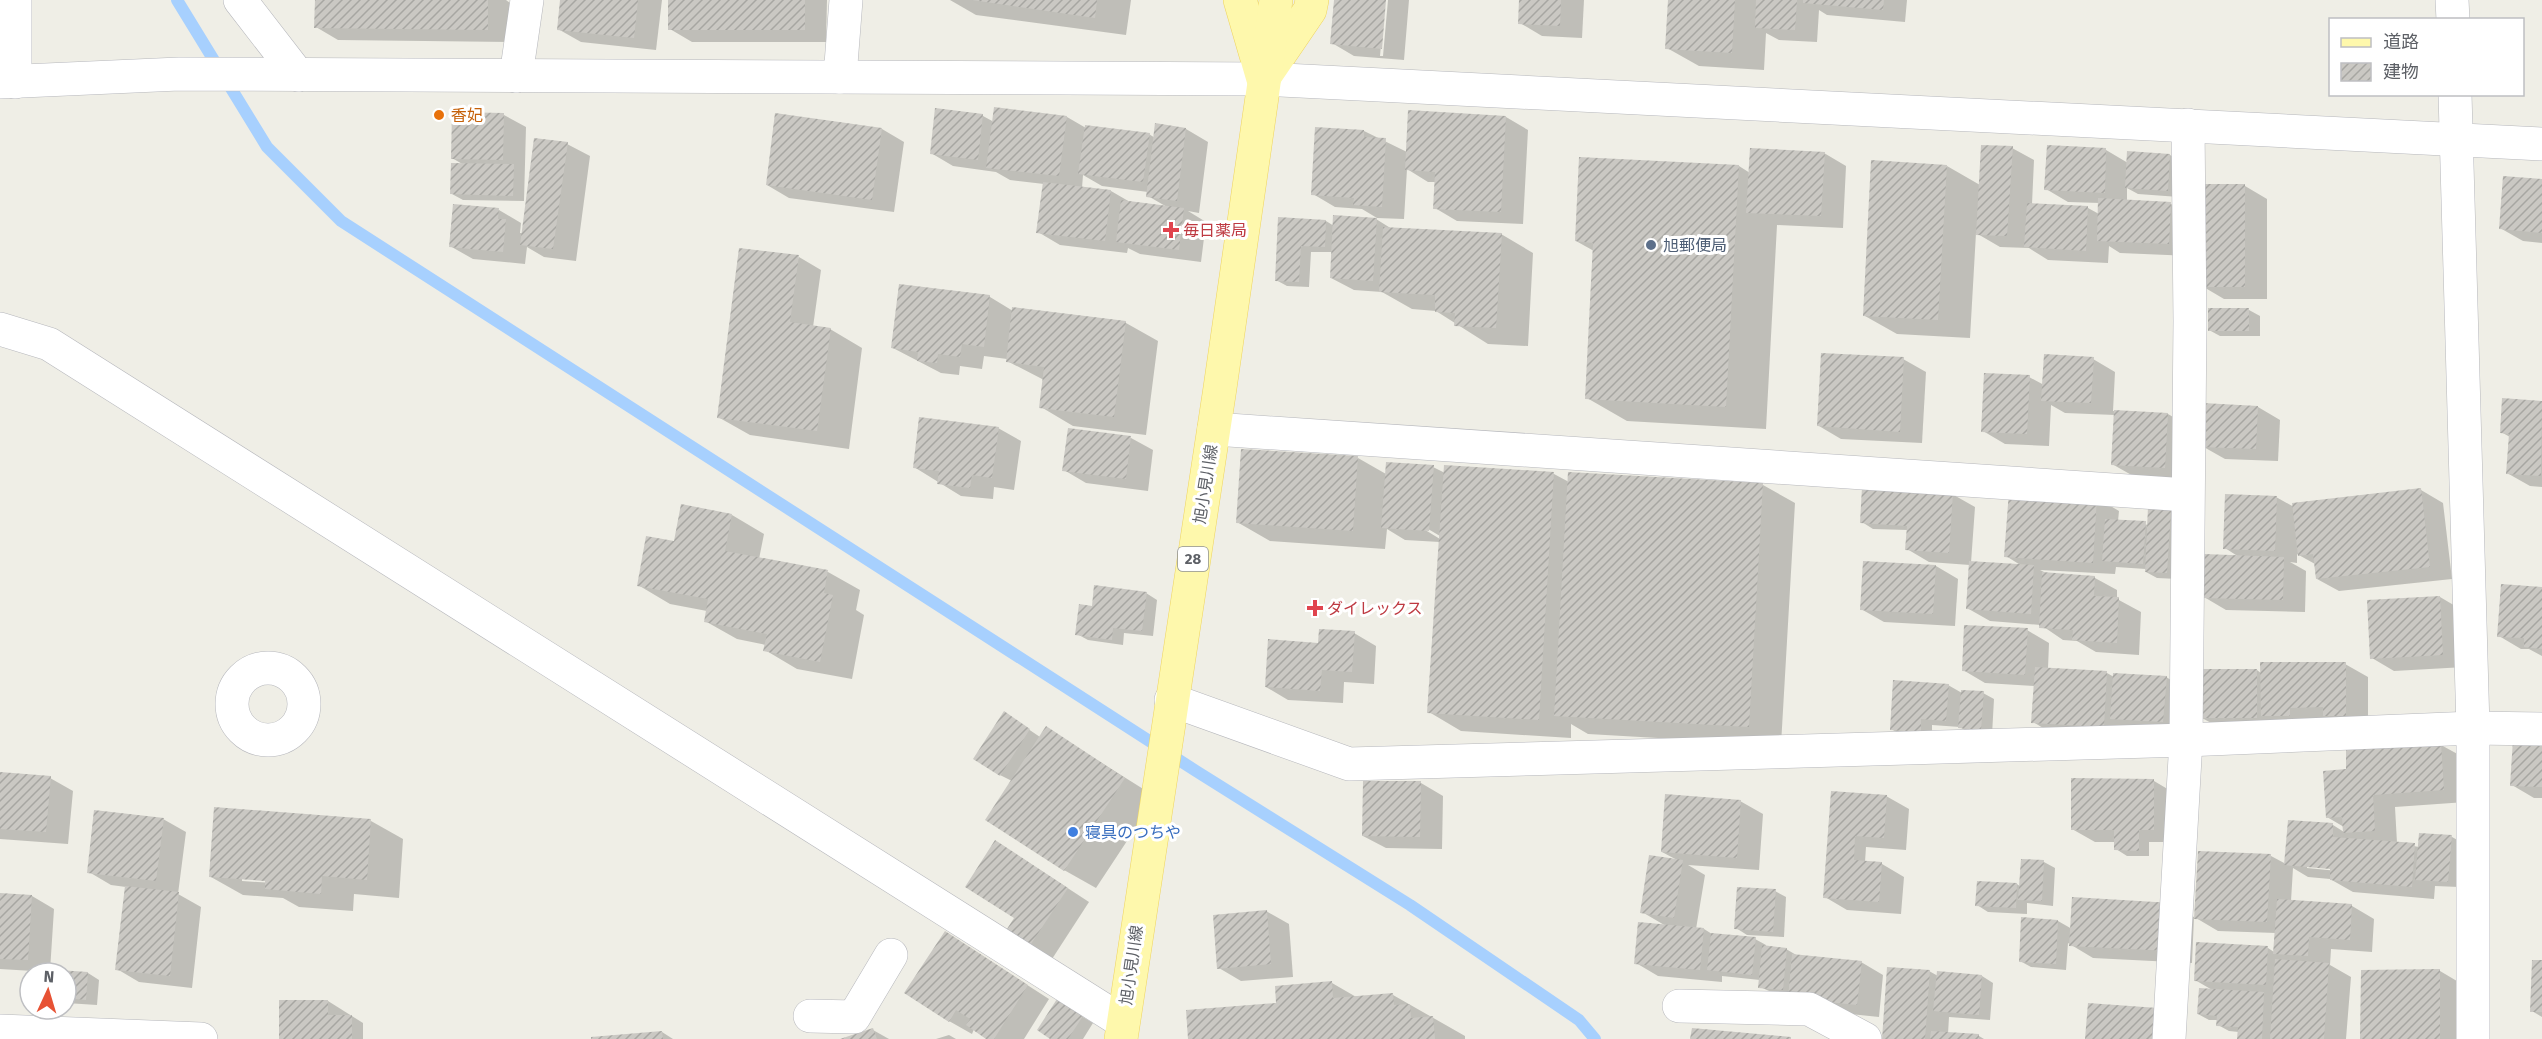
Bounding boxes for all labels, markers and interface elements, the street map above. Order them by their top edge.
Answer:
legend [2329,18,2524,96]
text: 道路 [2383,31,2419,53]
text: 建物 [2383,61,2419,83]
place label: 香妃 [451,106,483,125]
marker: 香妃 [432,108,446,122]
place label: 毎日薬局 [1183,221,1247,240]
marker: 毎日薬局 [1164,223,1178,237]
place label: 旭郵便局 [1663,236,1727,255]
marker: 旭郵便局 [1644,238,1658,252]
street label: 旭小見川線 [1190,443,1221,525]
road number: 28 [1178,547,1208,571]
place label: ダイレックス [1327,599,1423,618]
marker: ダイレックス [1308,601,1322,615]
place label: 寝具のつちや [1085,823,1181,842]
marker: 寝具のつちや [1066,825,1080,839]
street label: 旭小見川線 [1117,924,1146,1006]
north arrow [18,961,78,1021]
text: N [43,967,55,986]

